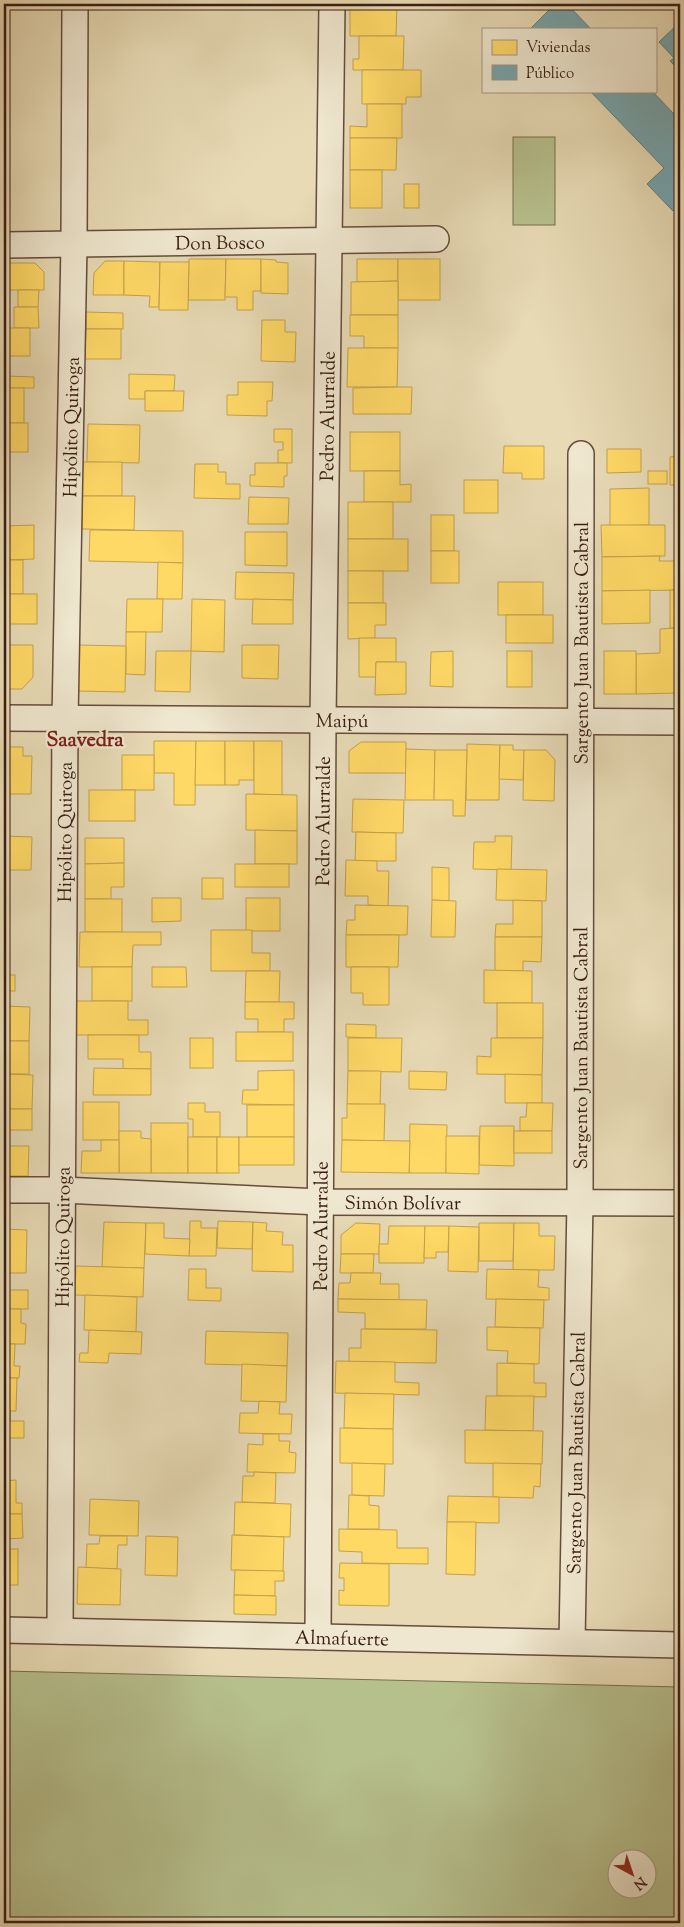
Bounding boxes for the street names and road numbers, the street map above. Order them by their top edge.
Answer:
street label: Don Bosco [175,230,265,259]
street label: Pedro Alurralde [315,351,344,481]
street label: Hipólito Quiroga [58,356,88,498]
street label: Sargento Juan Bautista Cabral [570,522,597,765]
street label: Maipú [315,709,369,736]
street label: Pedro Alurralde [311,756,339,886]
street label: Hipólito Quiroga [53,761,81,902]
street label: Sargento Juan Bautista Cabral [569,927,596,1170]
street label: Pedro Alurralde [309,1161,337,1291]
street label: Hipólito Quiroga [51,1166,79,1307]
street label: Simón Bolívar [344,1191,461,1218]
street label: Sargento Juan Bautista Cabral [562,1331,594,1575]
street label: Almafuerte [295,1625,389,1655]

